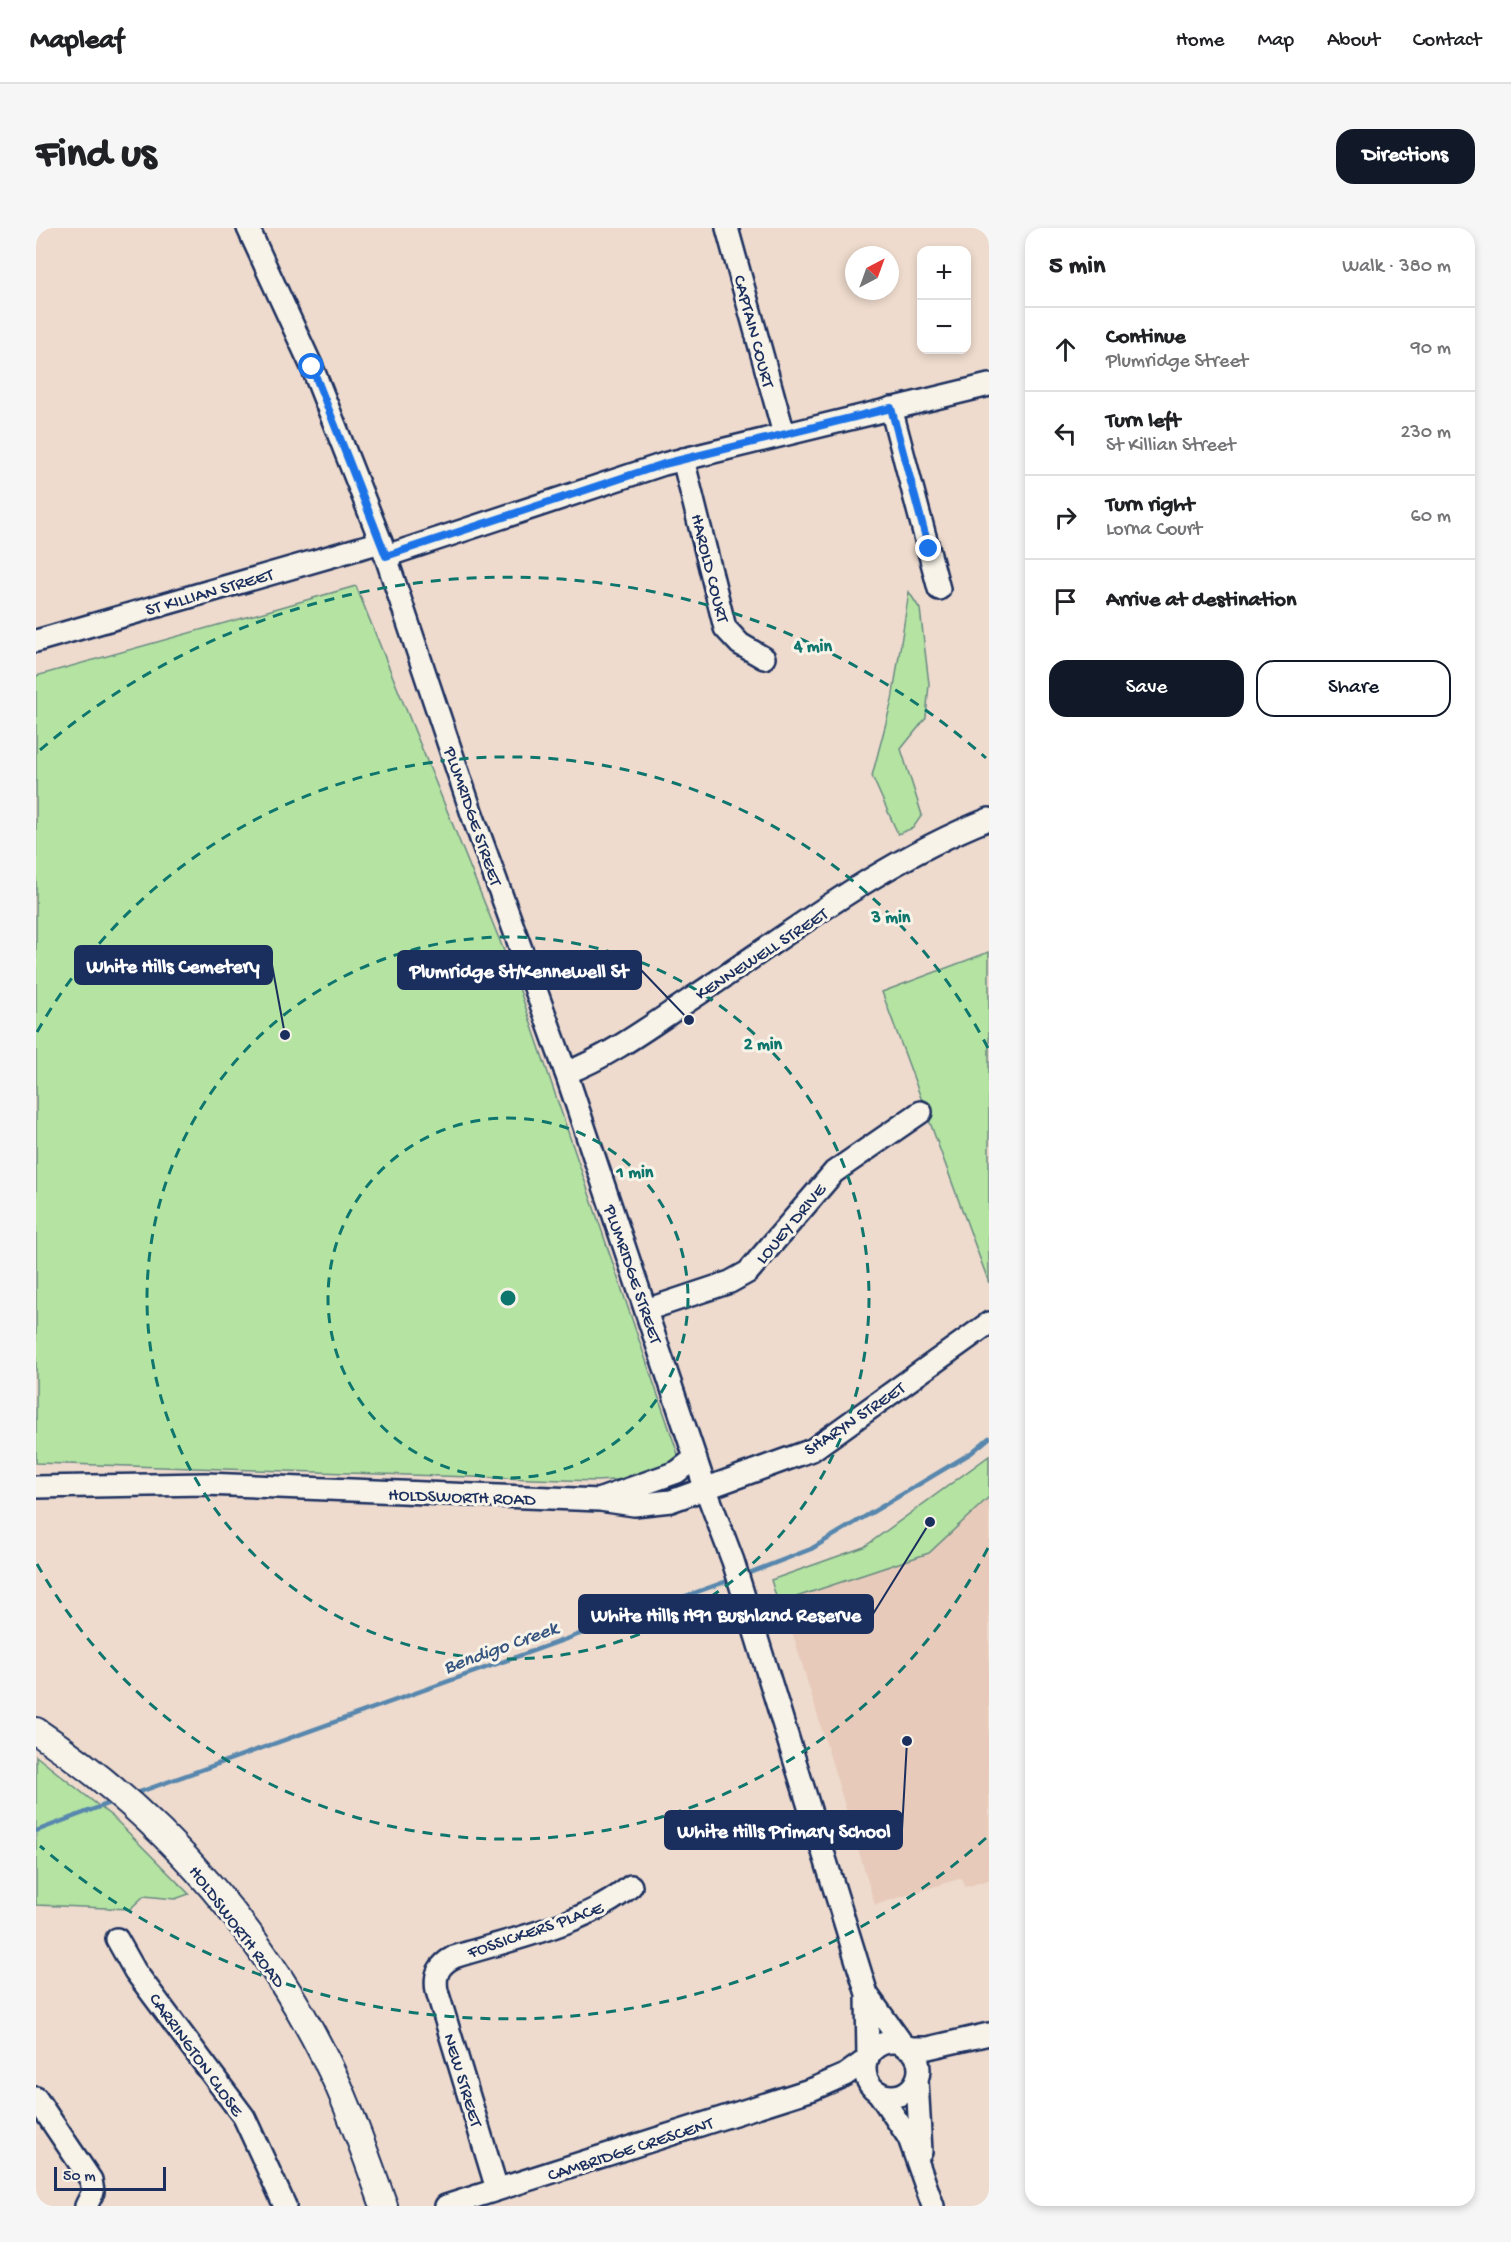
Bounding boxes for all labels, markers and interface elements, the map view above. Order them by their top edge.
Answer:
text: Mapleaf [30,25,124,58]
text: Home [1176,29,1224,54]
text: Map [1257,29,1294,54]
text: About [1327,29,1380,54]
text: Contact [1413,29,1481,54]
button: Directions [1336,129,1475,184]
text: Find us [36,132,156,181]
north arrow [845,246,899,300]
map controls [917,246,971,354]
button: + [917,246,971,300]
text: 5 min [1049,252,1105,283]
text: Walk · 380 m [1342,256,1451,279]
street label: CAPTAIN COURT [727,273,778,391]
button: − [917,300,971,354]
text: Continue [1106,325,1186,351]
icon: ahead [1049,333,1082,366]
text: 90 m [1411,338,1451,361]
text: Plumridge Street [1106,351,1248,374]
route start [298,353,324,379]
text: Turn left [1106,409,1180,435]
icon: left [1049,417,1082,450]
text: 230 m [1401,422,1451,445]
text: St Killian Street [1106,435,1235,458]
text: Turn right [1106,493,1194,519]
icon: right [1049,501,1082,534]
text: 60 m [1411,506,1451,529]
street label: HAROLD COURT [685,512,732,626]
text: Lorna Court [1106,519,1202,542]
route end [915,535,941,561]
street label: ST KILLIAN STREET [143,565,277,622]
icon: arrive [1049,585,1082,618]
text: Arrive at destination [1106,588,1296,614]
text: 4 min [793,637,832,658]
button: Save [1049,660,1244,717]
button: Share [1256,660,1451,717]
street label: PLUMRIDGE STREET [438,744,506,890]
street label: KENNEWELL STREET [692,904,834,1006]
text: 3 min [871,908,911,929]
callout: White Hills Cemetery [75,946,272,984]
callout: Plumridge St/Kennewell St [398,951,641,989]
text: White Hills Cemetery [85,957,260,980]
text: Plumridge St/Kennewell St [409,962,630,985]
text: 2 min [744,1035,783,1056]
text: 1 min [616,1163,654,1184]
street label: LOUEY DRIVE [752,1180,832,1269]
street label: PLUMRIDGE STREET [598,1202,666,1348]
centre of rings [498,1288,518,1308]
street label: SHARYN STREET [801,1378,911,1462]
street label: HOLDSWORTH ROAD [388,1485,536,1512]
callout: White Hills H91 Bushland Reserve [579,1595,873,1633]
text: White Hills H91 Bushland Reserve [590,1606,862,1629]
water label: Bendigo Creek [441,1617,564,1681]
callout: White Hills Primary School [665,1811,902,1849]
text: White Hills Primary School [676,1822,891,1845]
street label: HOLDSWORTH ROAD [183,1862,289,1993]
street label: FOSSICKERS PLACE [464,1898,607,1965]
street label: CARRINGTON CLOSE [143,1990,247,2122]
street label: NEW STREET [437,2031,486,2131]
street label: CAMBRIDGE CRESCENT [545,2113,717,2187]
scale bar [54,2164,166,2192]
text: 50 m [63,2168,96,2187]

